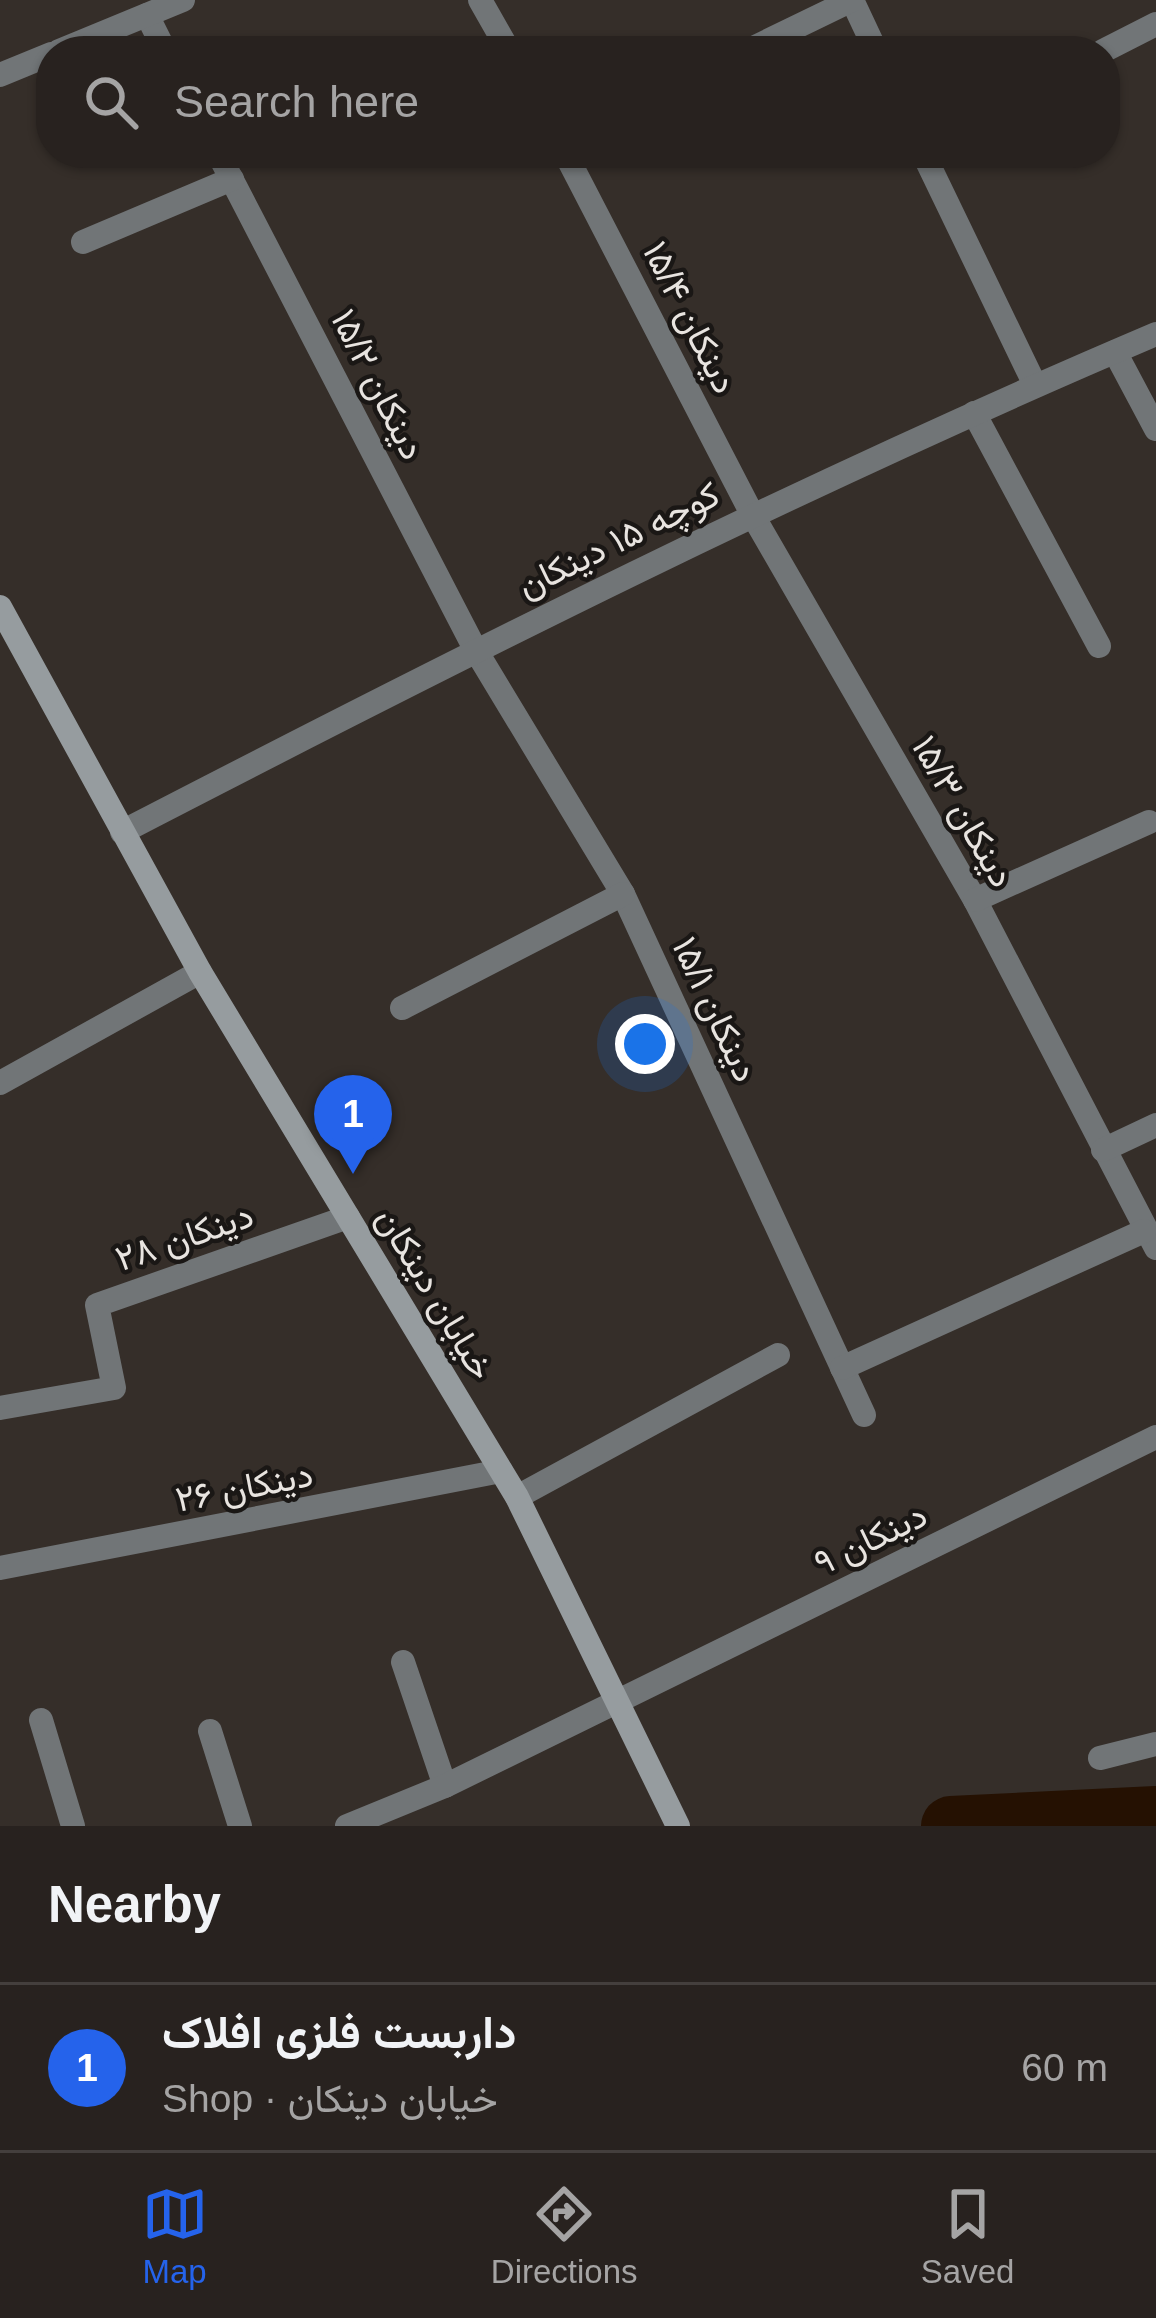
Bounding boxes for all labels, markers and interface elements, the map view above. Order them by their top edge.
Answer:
search box [36,36,1120,168]
icon: search [78,69,144,135]
text: Search here [174,76,419,127]
street label: ۱۵/۴ دینکان [635,234,746,400]
street label: ۱۵/۲ دینکان [323,302,434,466]
street label: کوچه ۱۵ دینکان [511,473,727,610]
street label: ۱۵/۳ دینکان [904,728,1023,894]
street label: ۱۵/۱ دینکان [664,930,767,1088]
your location [615,1014,675,1074]
pin: 1 [314,1075,392,1174]
street label: ۲۸ دینکان [110,1194,258,1279]
street label: خیابان دینکان [368,1200,503,1387]
street label: ۲۶ دینکان [172,1453,316,1520]
street label: ۹ دینکان [807,1494,933,1583]
text: Nearby [48,1876,221,1933]
text: داربست فلزی افلاک [162,2007,516,2058]
text: 1 [76,2046,98,2089]
text: 60 m [1021,2046,1108,2089]
text: Shop · خیابان دینکان [162,2077,498,2120]
tab: Map [142,2181,208,2291]
tab: Directions [491,2181,638,2291]
tab: Saved [921,2181,1014,2291]

